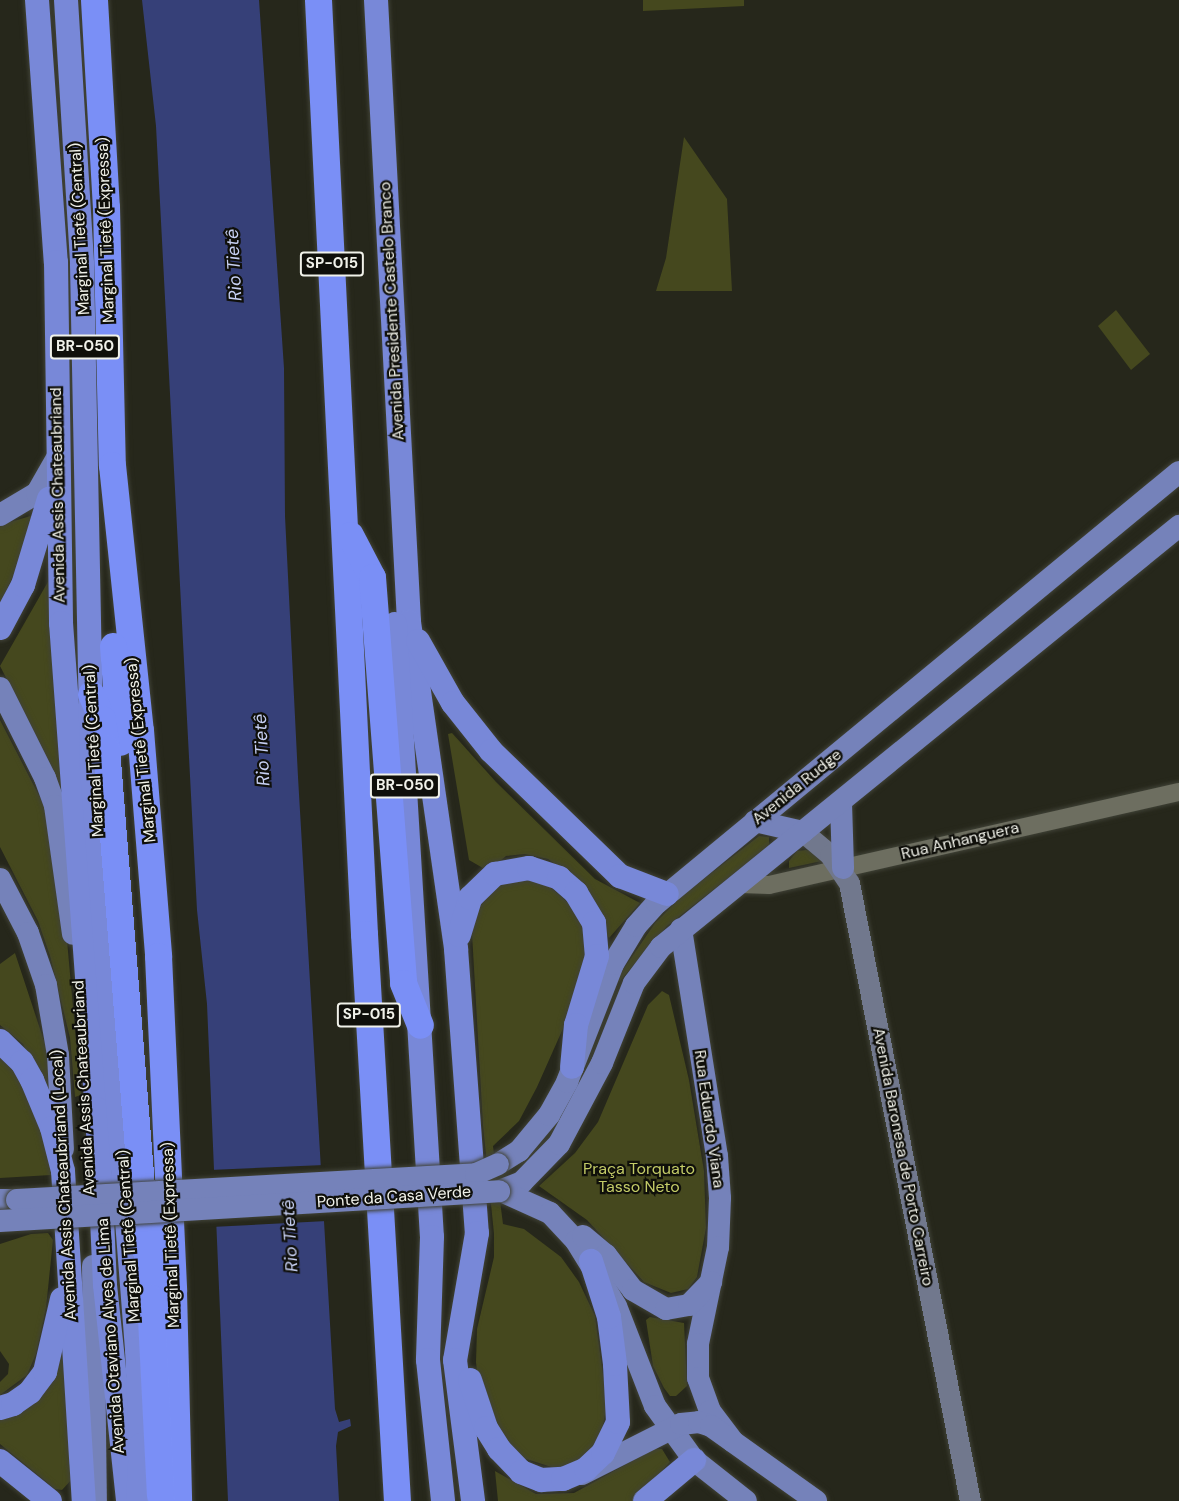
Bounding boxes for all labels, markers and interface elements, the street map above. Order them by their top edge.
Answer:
street label: Marginal Tietê (Expressa) [93,137,119,323]
street label: Marginal Tietê (Central) [66,142,94,316]
street label: Avenida Presidente Castelo Branco [376,181,408,441]
water label: Rio Tietê [221,228,247,302]
road number: SP-015 [299,252,365,276]
road number: BR-050 [49,335,121,359]
street label: Avenida Assis Chateaubriand [47,387,69,603]
street label: Marginal Tietê (Expressa) [122,657,160,843]
street label: Marginal Tietê (Central) [80,664,108,838]
water label: Rio Tietê [249,713,275,787]
street label: Avenida Rudge [748,745,846,829]
road number: BR-050 [369,774,441,798]
street label: Rua Anhanguera [899,818,1021,864]
street label: Avenida Assis Chateaubriand [69,980,99,1196]
road number: SP-015 [336,1003,402,1027]
street label: Avenida Baronesa de Porto Carreiro [869,1026,937,1288]
street label: Avenida Assis Chateaubriand (Local) [47,1049,81,1321]
street label: Rua Eduardo Viana [690,1049,728,1189]
street label: Marginal Tietê (Expressa) [158,1142,184,1328]
street label: Marginal Tietê (Central) [113,1149,145,1323]
park label: Praça Torquato Tasso Neto [583,1159,695,1197]
street label: Ponte da Casa Verde [316,1182,472,1212]
water label: Rio Tietê [277,1199,303,1273]
street label: Avenida Otaviano Alves de Lima [93,1218,129,1454]

